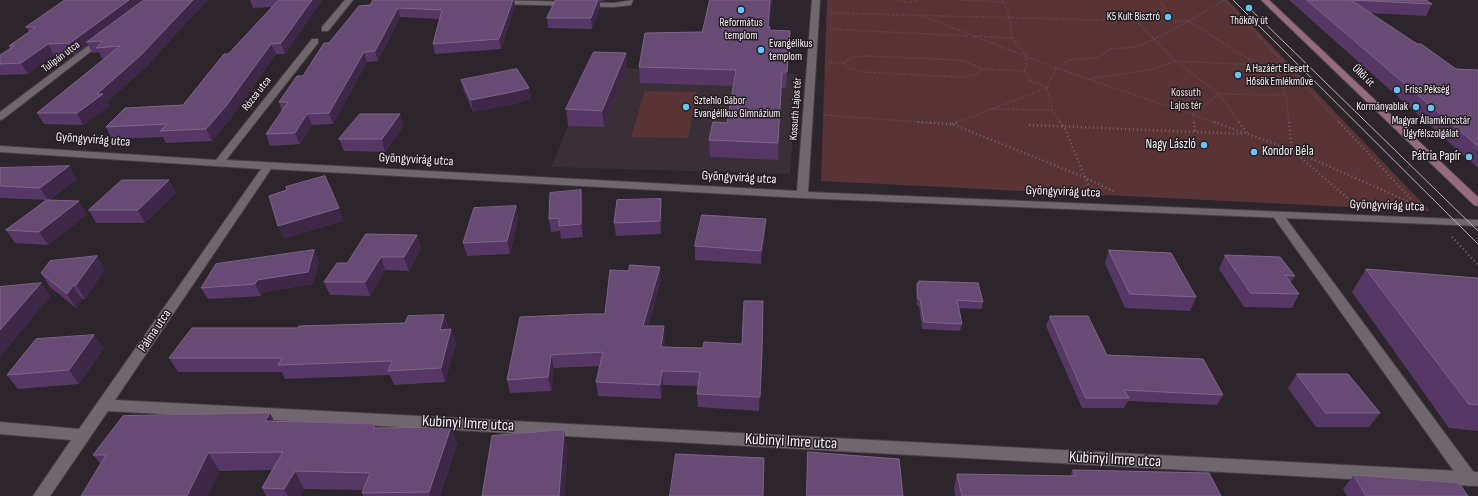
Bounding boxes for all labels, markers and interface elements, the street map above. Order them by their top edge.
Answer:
marker: Thököly út [1244,3,1254,13]
marker: Református templom [736,5,746,15]
place label: K5 Kult Bisztró [1107,10,1160,24]
marker: K5 Kult Bisztró [1163,12,1173,22]
place label: Thököly út [1230,14,1268,28]
place label: Református templom [719,16,763,42]
place label: Evangélikus templom [769,37,812,63]
street label: Tulipán utca [39,38,83,76]
marker: Evangélikus templom [756,45,766,55]
place label: A Hazáért Elesett Hősök Emlékműve [1246,62,1313,88]
street label: Üllői út [1349,62,1377,90]
marker: A Hazáért Elesett Hősök Emlékműve [1233,70,1243,80]
street label: Rózsa utca [240,74,274,114]
street label: Kossuth Lajos tér [787,77,805,141]
place label: Friss Pékség [1405,83,1450,97]
marker: Friss Pékség [1392,85,1402,95]
park label: Kossuth Lajos tér [1170,86,1202,112]
place label: Sztehlo Gábor Evangélikus Gimnázium [694,94,780,120]
place label: Kormányablak [1356,100,1408,114]
marker: Sztehlo Gábor Evangélikus Gimnázium [681,102,691,112]
marker: Kormányablak [1411,102,1421,112]
marker: Magyar Államkincstár Ügyfélszolgálat [1426,103,1436,113]
place label: Magyar Államkincstár Ügyfélszolgálat [1392,114,1470,140]
street label: Gyöngyvirág utca [55,130,131,150]
place label: Nagy László [1146,137,1196,153]
marker: Nagy László [1199,140,1209,150]
place label: Kondor Béla [1262,144,1314,160]
marker: Kondor Béla [1249,147,1259,157]
place label: Pátria Papír [1412,149,1461,165]
street label: Gyöngyvirág utca [378,150,454,170]
marker: Pátria Papír [1464,152,1474,162]
street label: Gyöngyvirág utca [701,168,777,188]
street label: Gyöngyvirág utca [1025,183,1101,201]
street label: Gyöngyvirág utca [1349,197,1425,215]
street label: Pálma utca [135,307,175,355]
street label: Kubinyi Imre utca [421,412,515,436]
street label: Kubinyi Imre utca [744,430,838,454]
street label: Kubinyi Imre utca [1068,448,1162,472]

